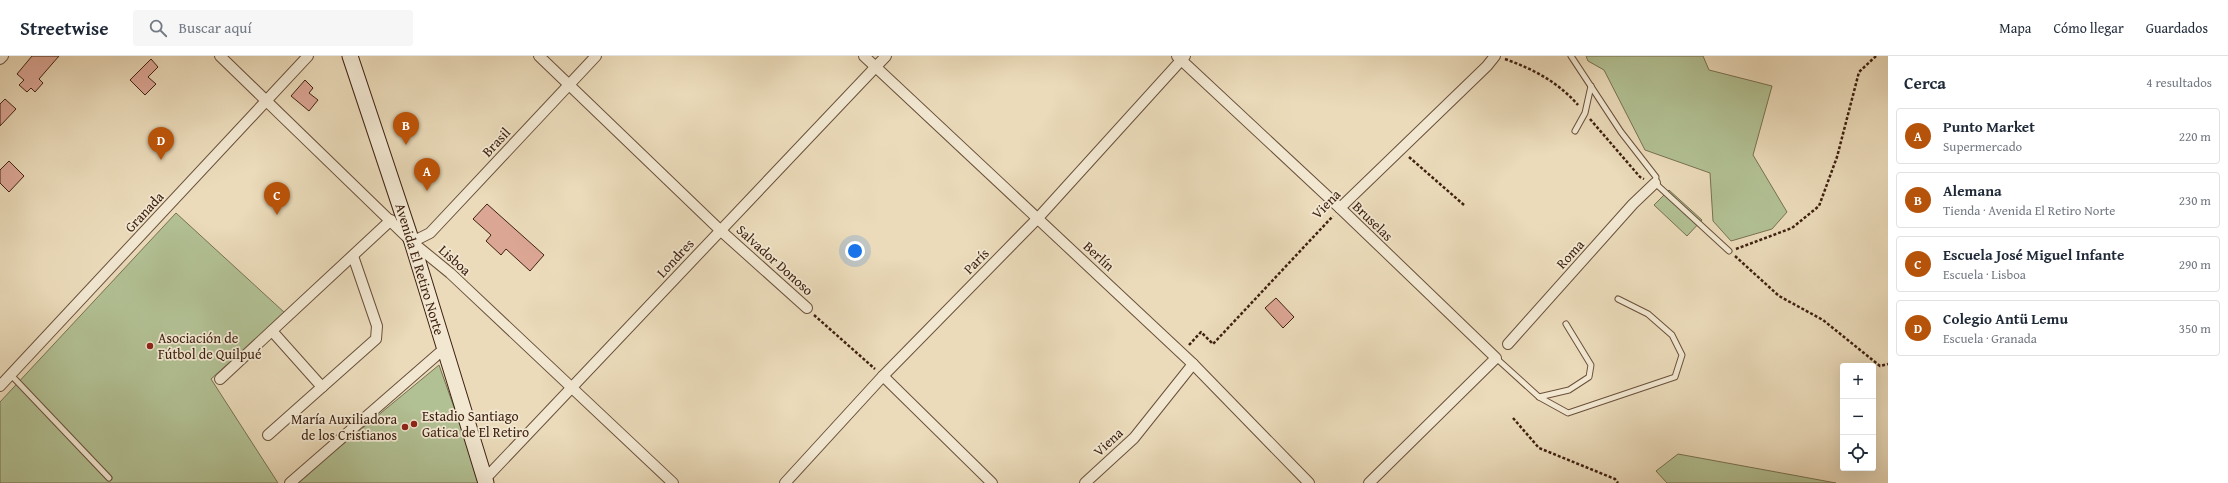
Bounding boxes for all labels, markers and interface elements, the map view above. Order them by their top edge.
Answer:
search box [133,10,413,46]
text: Streetwise [20,14,109,42]
icon: search [147,17,169,39]
text: Buscar aquí [179,17,252,38]
text: Mapa [1999,18,2031,38]
text: Cómo llegar [2053,18,2124,38]
text: Guardados [2146,18,2208,38]
text: Cerca [1904,70,1946,95]
text: 4 resultados [2146,73,2212,92]
pin: B [393,112,419,145]
text: Punto Market [1943,116,2035,137]
street label: Brasil [477,123,515,161]
pin: D [148,127,174,160]
text: A [1914,127,1922,146]
text: 220 m [2179,127,2211,146]
text: Supermercado [1943,137,2022,156]
pin: A [414,158,440,191]
text: Alemana [1943,180,2002,201]
pin: C [264,182,290,215]
street label: Viena [1307,185,1345,223]
street label: Granada [120,187,168,237]
text: B [1914,191,1922,210]
text: 230 m [2179,191,2211,210]
street label: Bruselas [1348,197,1398,245]
street label: Avenida El Retiro Norte [390,201,450,338]
text: Tienda · Avenida El Retiro Norte [1943,201,2115,220]
street label: Salvador Donoso [732,220,818,300]
street label: Londres [652,234,698,282]
street label: Roma [1551,235,1589,273]
street label: Berlín [1079,236,1119,276]
street label: Lisboa [434,240,476,280]
your location [845,241,865,261]
street label: París [959,243,993,279]
text: Escuela José Miguel Infante [1943,244,2124,265]
text: C [1914,255,1922,274]
text: 290 m [2179,255,2211,274]
text: Escuela · Lisboa [1943,265,2026,284]
text: Colegio Antü Lemu [1943,308,2068,329]
text: D [1914,319,1922,338]
text: 350 m [2179,319,2211,338]
place label: Asociación de Fútbol de Quilpué [158,328,262,364]
text: Escuela · Granada [1943,329,2037,348]
marker: Asociación de Fútbol de Quilpué [145,341,155,351]
map controls [1840,363,1876,471]
button: + [1840,363,1876,399]
button: − [1840,399,1876,435]
place label: Estadio Santiago Gatica de El Retiro [422,406,529,442]
place label: María Auxiliadora de los Cristianos [291,409,397,445]
marker: Estadio Santiago Gatica de El Retiro [409,419,419,429]
marker: María Auxiliadora de los Cristianos [400,422,410,432]
street label: Viena [1089,423,1128,461]
button: locate [1840,435,1876,471]

